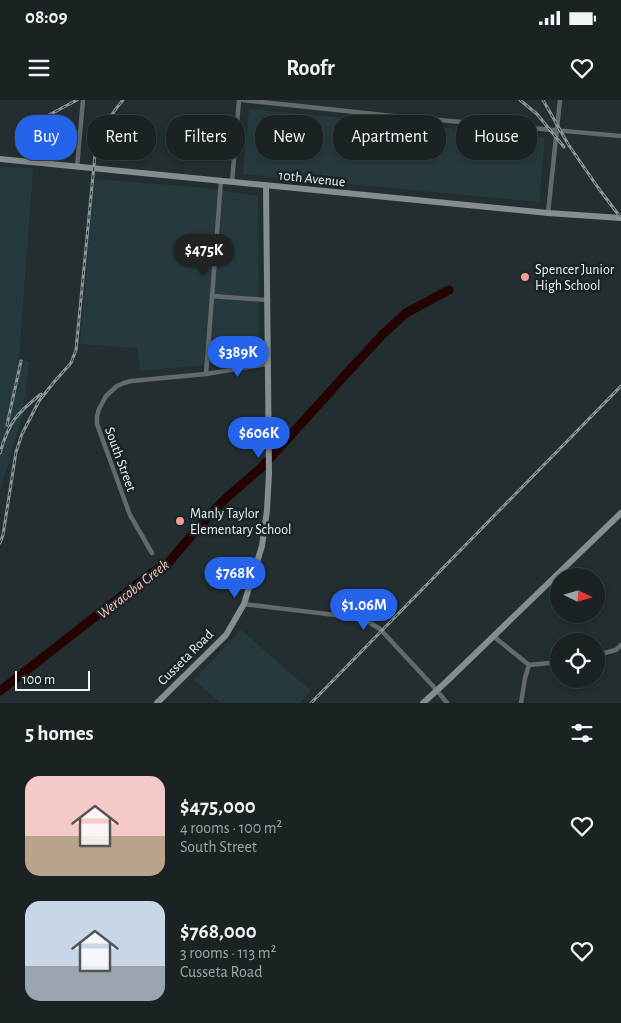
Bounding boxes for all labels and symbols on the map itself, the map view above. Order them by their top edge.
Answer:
street label: 10th Avenue [278,169,346,189]
pin: $475K [169,234,239,276]
place label: Spencer Junior High School [535,263,615,293]
marker: Spencer Junior High School [519,271,531,283]
pin: $389K [203,336,273,378]
pin: $606K [224,416,294,459]
street label: South Street [102,425,138,494]
place label: Manly Taylor Elementary School [190,507,292,537]
marker: Manly Taylor Elementary School [174,515,186,527]
pin: $768K [200,556,270,599]
water label: Weracoba Creek [95,557,172,622]
north arrow [550,568,605,622]
pin: $1.06M [323,588,405,631]
street label: Cusseta Road [155,627,216,688]
scale bar [15,668,90,691]

